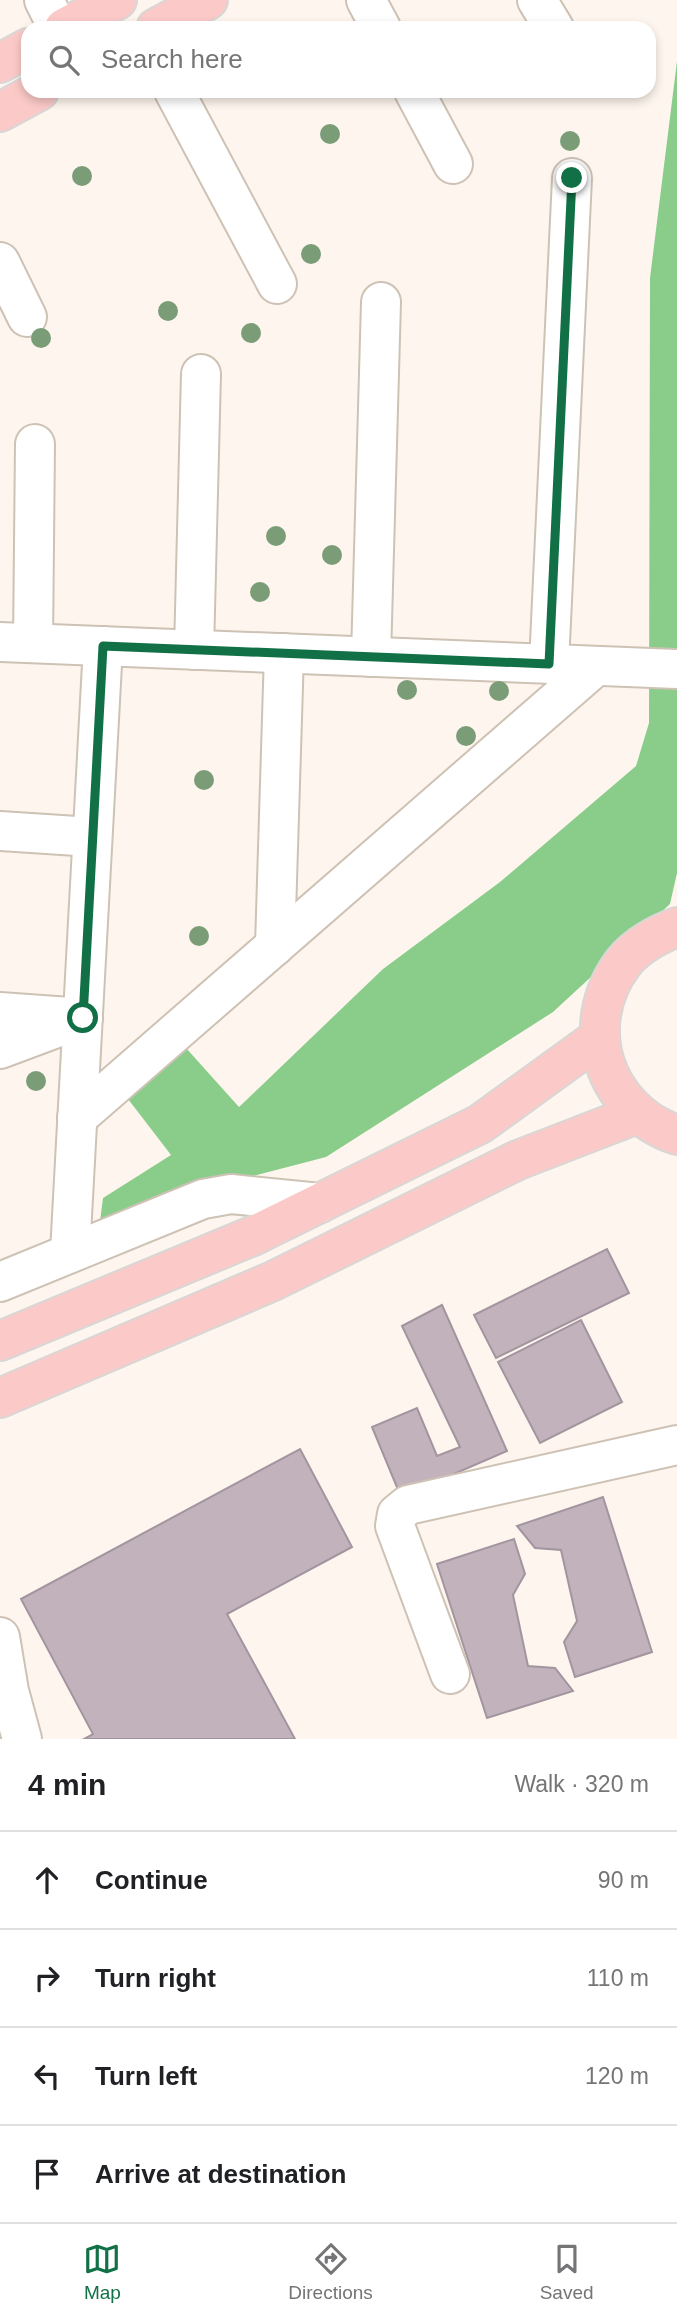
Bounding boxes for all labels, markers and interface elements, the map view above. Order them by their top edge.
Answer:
search box [21,21,656,98]
icon: search [45,41,83,79]
text: Search here [101,44,243,74]
route end [556,162,587,193]
route start [67,1002,98,1033]
text: 4 min [28,1768,106,1801]
text: Walk · 320 m [514,1771,649,1797]
icon: ahead [28,1861,66,1899]
text: Continue [95,1865,208,1895]
text: 90 m [598,1867,649,1893]
icon: right [28,1959,66,1997]
text: Turn right [95,1963,216,1993]
text: 110 m [587,1965,649,1991]
icon: left [28,2057,66,2095]
text: Turn left [95,2061,197,2091]
text: 120 m [585,2063,649,2089]
icon: arrive [28,2155,66,2193]
text: Arrive at destination [95,2159,346,2189]
tab: Map [83,2240,121,2304]
tab: Directions [288,2240,373,2304]
tab: Saved [540,2240,594,2304]

